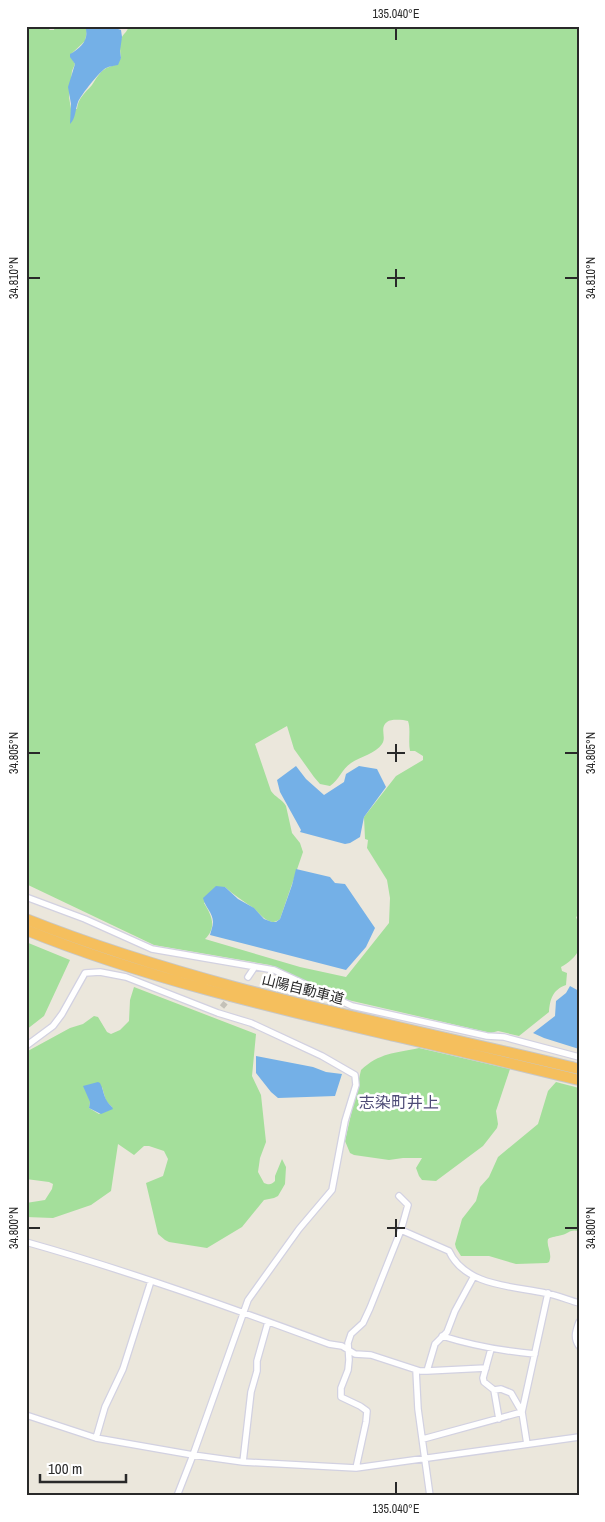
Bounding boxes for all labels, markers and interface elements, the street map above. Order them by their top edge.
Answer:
text: 135.040°E [373,6,419,22]
text: 34.810°N [6,257,22,299]
text: 34.810°N [583,257,599,299]
text: 34.805°N [6,732,22,774]
text: 34.805°N [583,732,599,774]
street label: 山陽自動車道 [260,970,346,1008]
district label: 志染町井上 [359,1091,439,1113]
text: 34.800°N [6,1207,22,1249]
text: 34.800°N [583,1207,599,1249]
scale bar [40,1452,126,1484]
text: 100 m [48,1458,82,1479]
text: 135.040°E [373,1501,419,1517]

